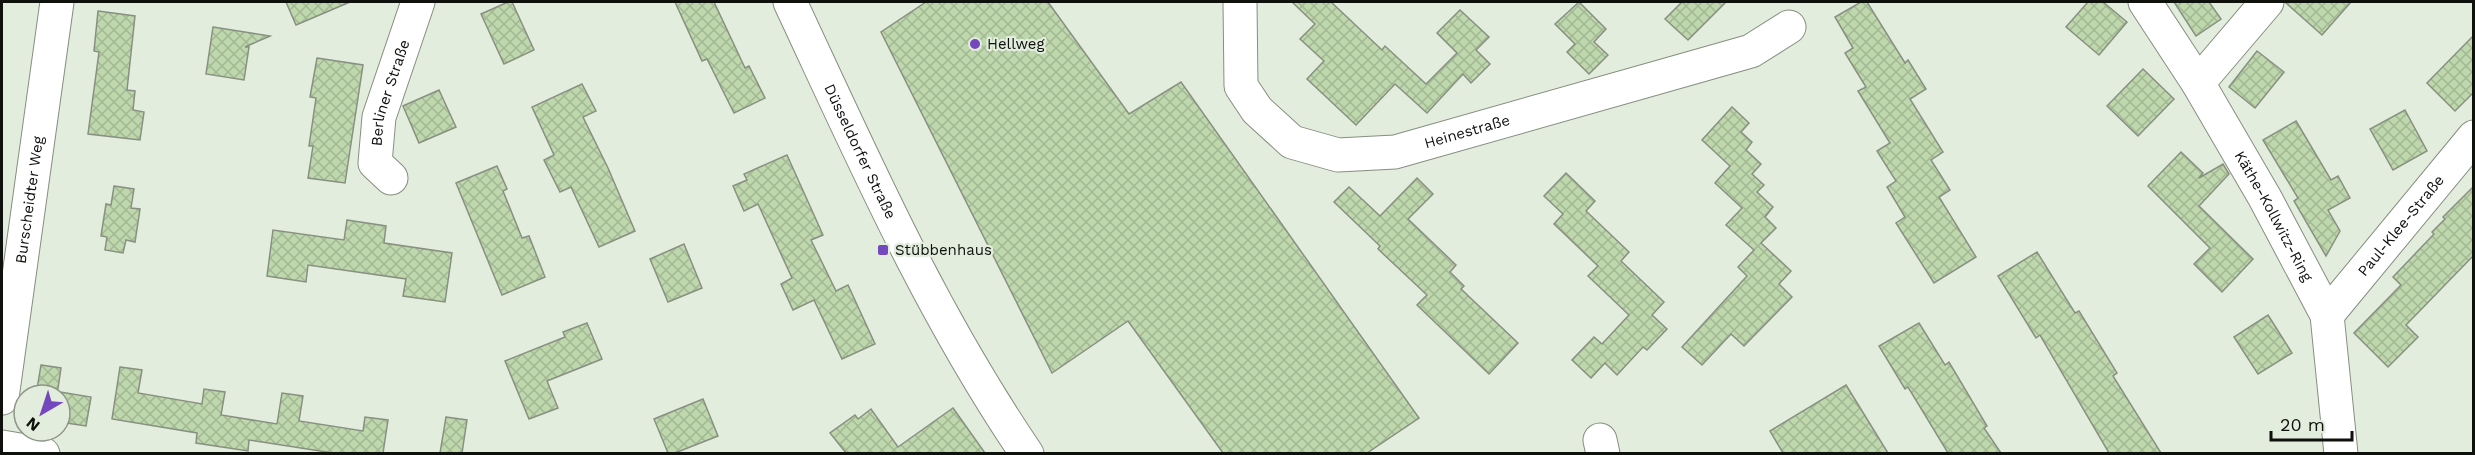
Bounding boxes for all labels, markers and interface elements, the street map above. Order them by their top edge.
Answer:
place label: Hellweg [987,35,1044,53]
street label: Berliner Straße [367,37,414,147]
marker: Hellweg [968,37,982,51]
street label: Düsseldorfer Straße [820,81,900,222]
street label: Heinestraße [1422,111,1512,152]
street label: Burscheidter Weg [12,135,47,265]
street label: Käthe-Kollwitz-Ring [2231,148,2317,284]
street label: Paul-Klee-Straße [2354,171,2448,280]
place label: Stübbenhaus [895,241,992,259]
marker: Stübbenhaus [876,243,890,257]
north arrow [12,383,72,443]
scale bar [2271,404,2352,442]
text: N [22,413,43,435]
text: 20 m [2280,414,2325,435]

